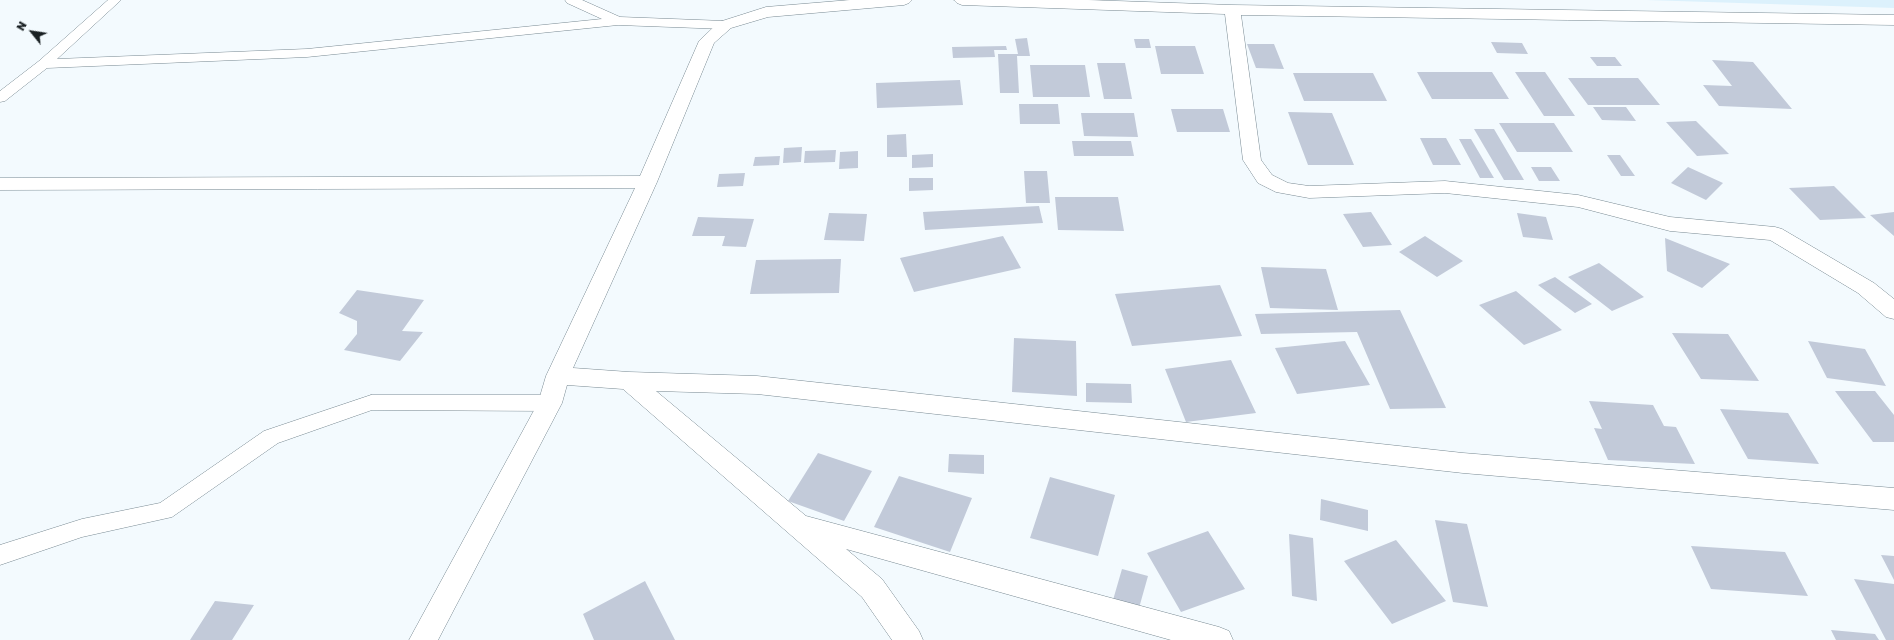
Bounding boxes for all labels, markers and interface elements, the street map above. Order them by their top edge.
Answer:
north arrow [12,12,52,52]
text: N [13,19,29,33]

